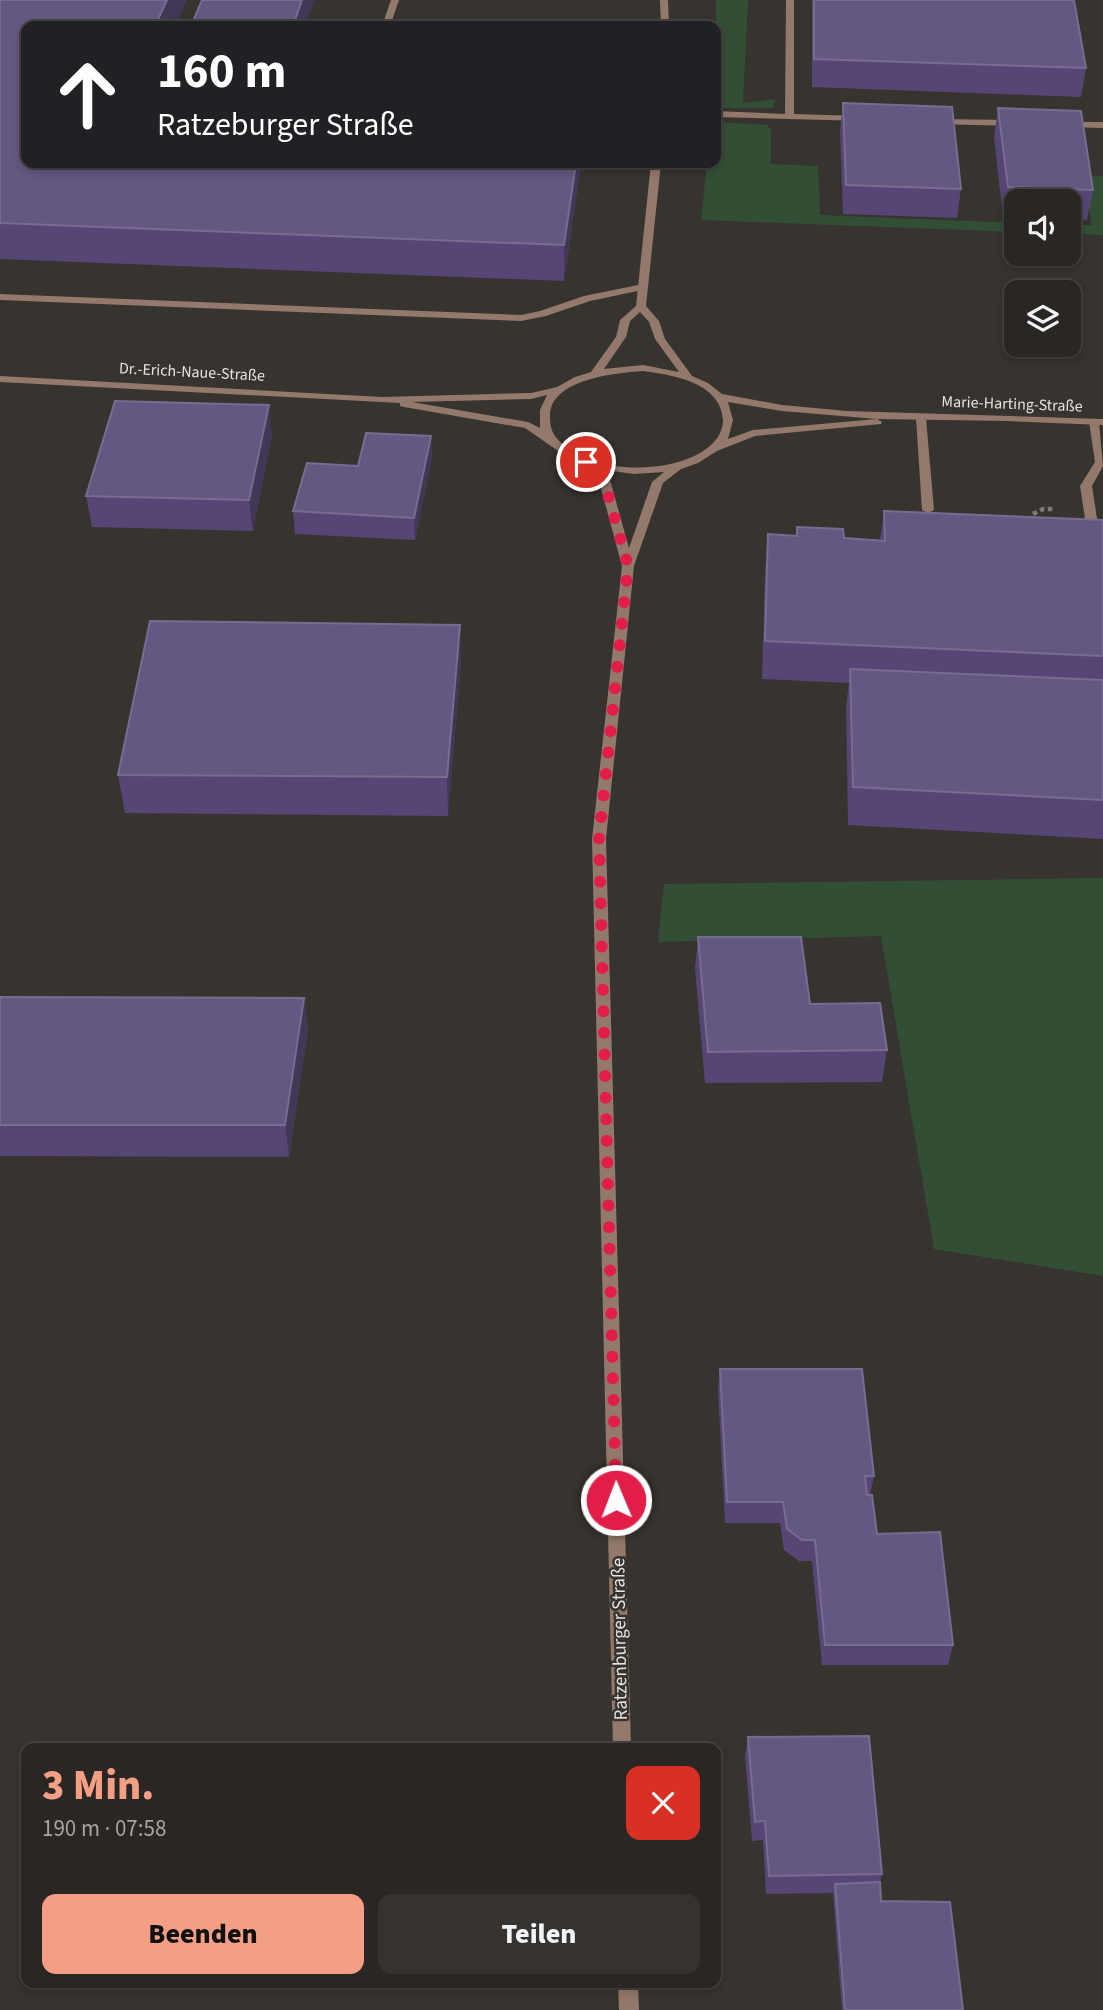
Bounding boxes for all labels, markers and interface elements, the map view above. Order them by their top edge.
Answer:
text: 160 m [157,37,286,107]
icon: ahead [42,49,133,140]
text: Ratzeburger Straße [157,102,414,148]
map controls [1004,189,1081,357]
button: sound [1004,189,1081,266]
button: layers [1004,280,1081,357]
street label: Dr.-Erich-Naue-Straße [118,357,266,387]
street label: Marie-Harting-Straße [941,391,1083,417]
pin [556,432,616,492]
icon: arrive [567,443,605,481]
position arrow [579,1463,653,1537]
street label: Ratzenburger Straße [605,1557,635,1721]
text: 3 Min. [42,1756,154,1816]
button: close [626,1766,700,1840]
text: 190 m · 07:58 [42,1812,166,1845]
button: Beenden [42,1894,364,1974]
button: Teilen [378,1894,700,1974]

